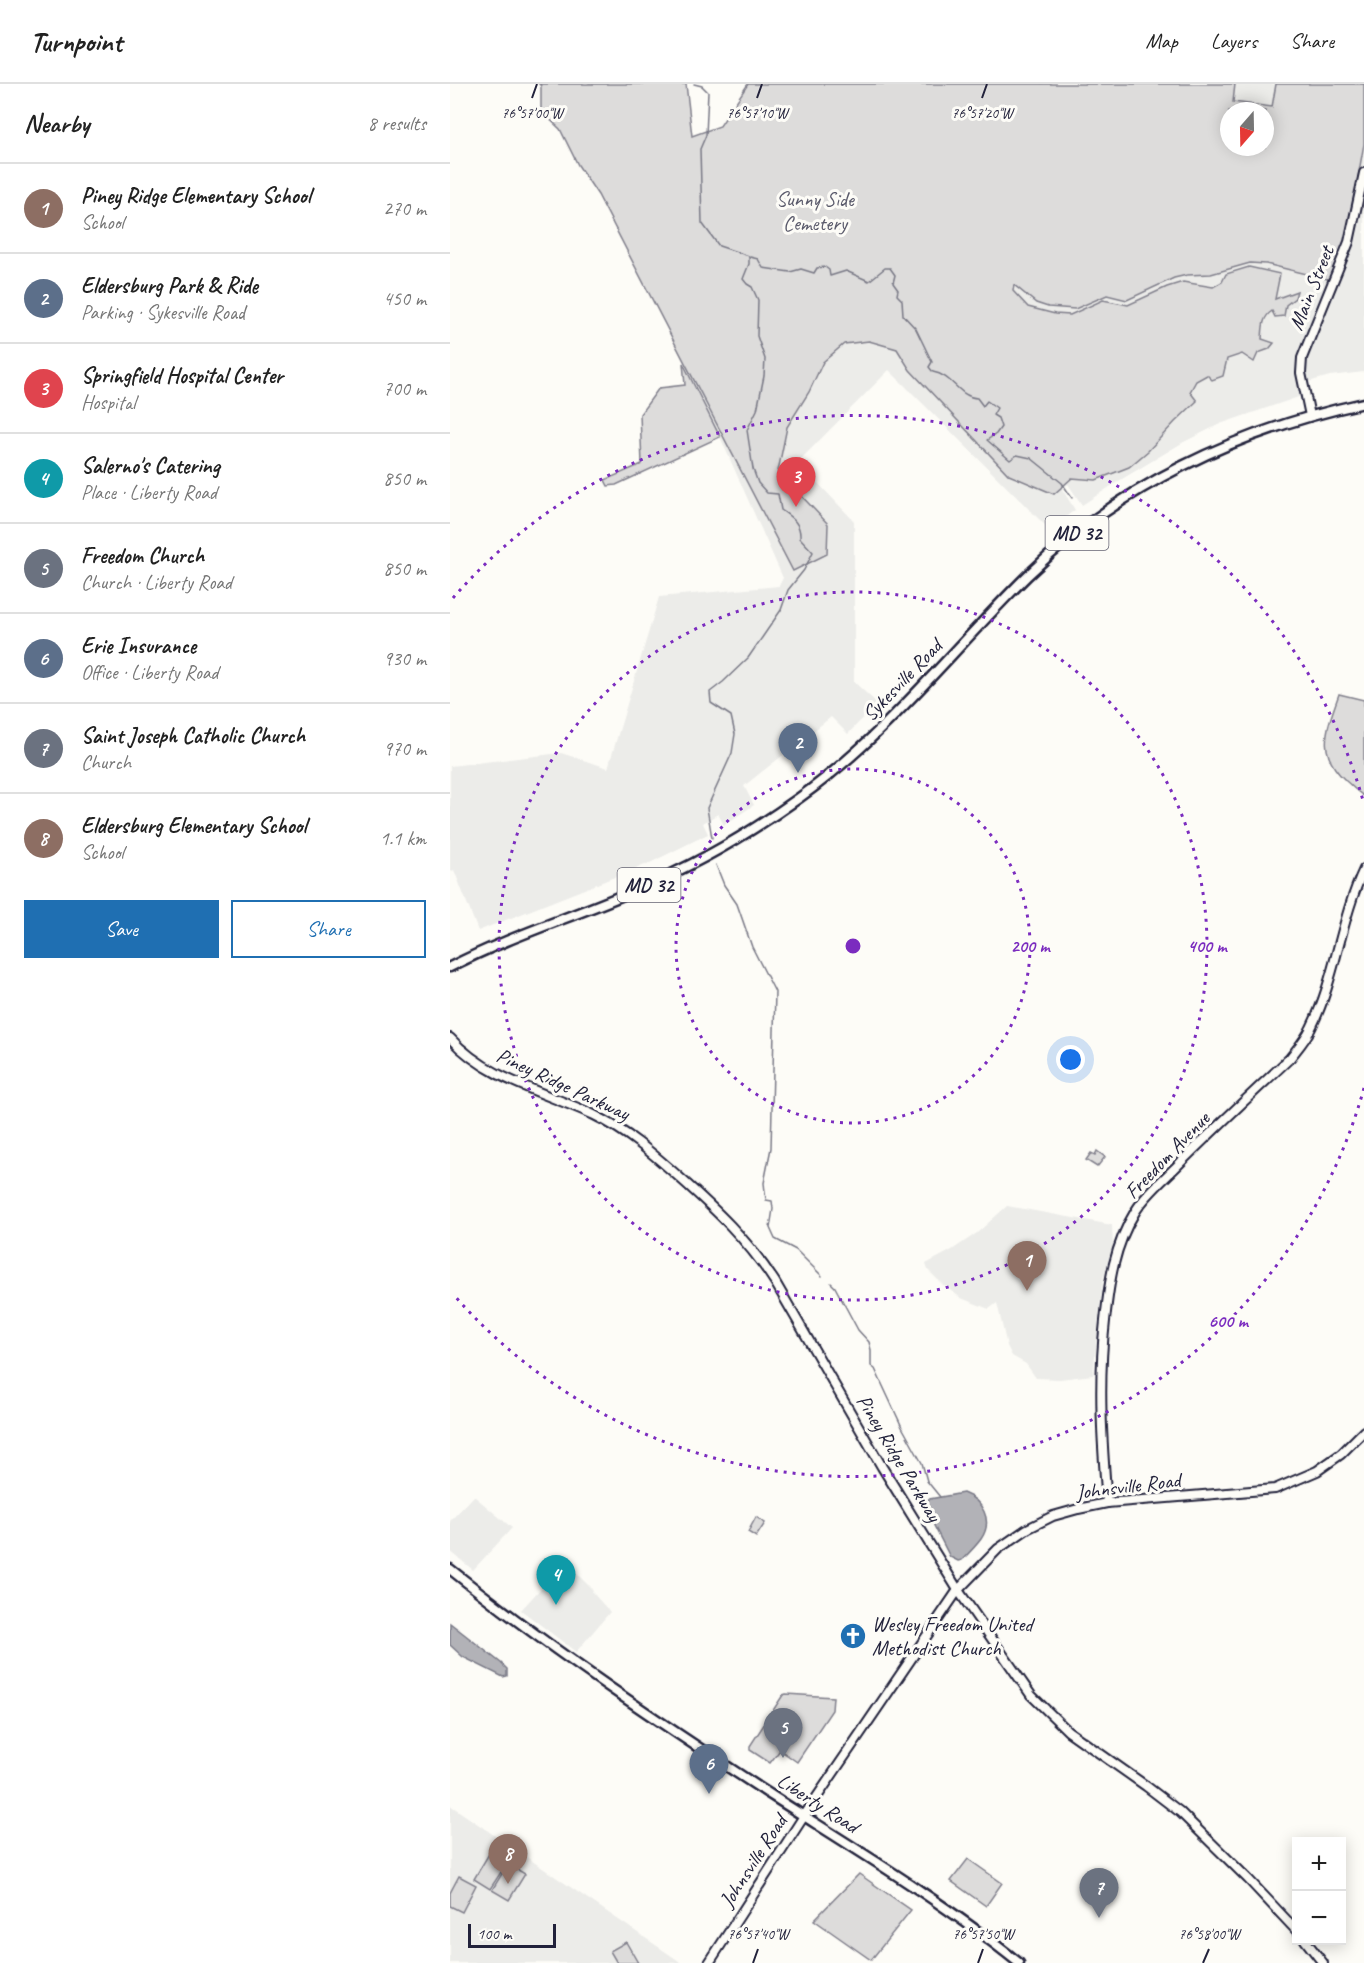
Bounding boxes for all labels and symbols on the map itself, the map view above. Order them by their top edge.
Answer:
north arrow [1220,102,1274,156]
text: 76°57'00"W [502,104,566,123]
text: 76°57'10"W [727,104,791,123]
text: 76°57'20"W [952,104,1016,123]
park label: Sunny Side Cemetery [776,186,855,236]
street label: Main Street [1282,240,1340,334]
pin: 3 [776,458,816,507]
road number: MD 32 [1046,516,1108,550]
street label: Sykesville Road [857,631,950,726]
pin: 2 [778,724,818,773]
road number: MD 32 [618,868,680,902]
text: 200 m [1011,935,1051,957]
text: 400 m [1188,935,1228,957]
centre of rings [843,936,863,956]
street label: Piney Ridge Parkway [492,1042,635,1127]
your location [1056,1045,1085,1074]
street label: Freedom Avenue [1119,1105,1216,1204]
pin: 1 [1008,1242,1046,1291]
text: 600 m [1208,1310,1249,1332]
street label: Piney Ridge Parkway [851,1390,948,1528]
street label: Johnsville Road [1073,1466,1185,1505]
pin: 4 [536,1556,576,1605]
place label: Wesley Freedom United Methodist Church [872,1611,1035,1661]
church icon: Wesley Freedom United Methodist Church [838,1621,868,1651]
pin: 5 [764,1708,802,1758]
pin: 6 [690,1744,728,1794]
street label: Liberty Road [772,1767,867,1841]
street label: Johnsville Road [713,1807,795,1913]
pin: 8 [488,1834,528,1884]
pin: 7 [1080,1868,1118,1918]
scale bar [468,1921,556,1948]
text: 76°57'40"W [728,1925,792,1944]
text: 76°57'50"W [953,1925,1017,1944]
text: 76°58'00"W [1179,1925,1243,1944]

